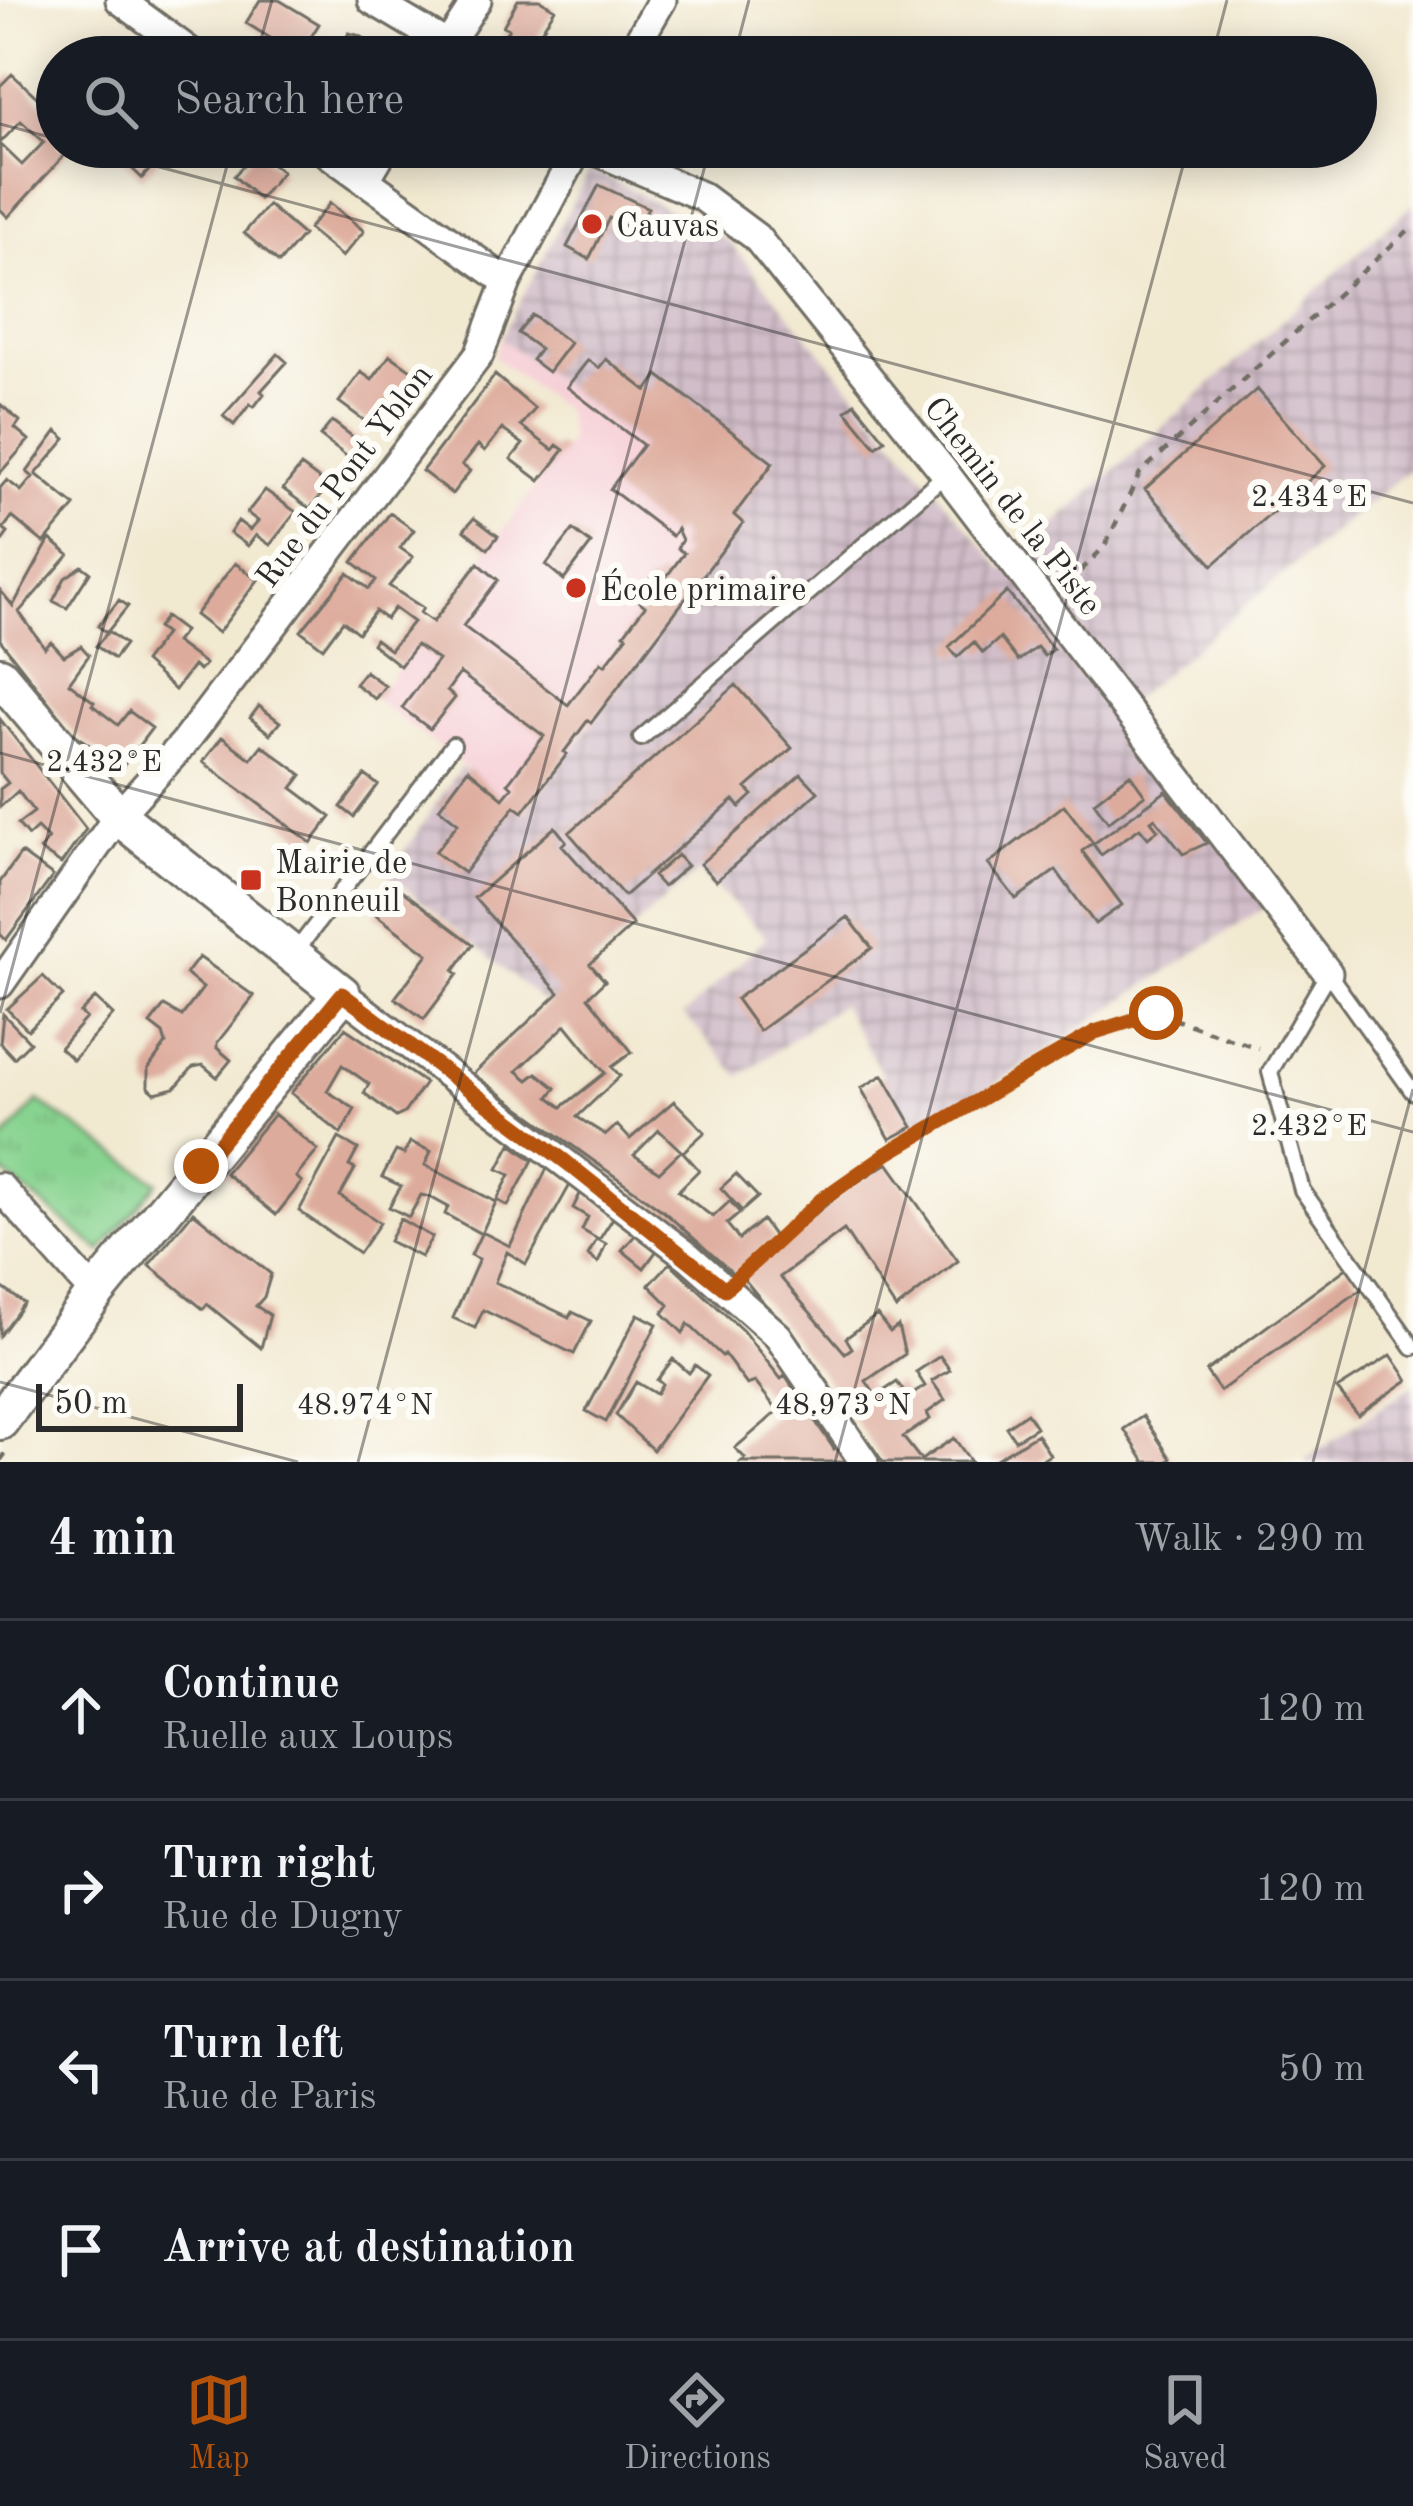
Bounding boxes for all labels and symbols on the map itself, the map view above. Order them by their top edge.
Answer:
marker: Cauvas [579,211,605,237]
place label: Cauvas [616,211,719,244]
street label: Rue du Pont Yblon [252,360,440,595]
street label: Chemin de la Piste [916,392,1106,622]
text: 2.434°E [1251,483,1367,513]
place label: École primaire [600,568,807,608]
marker: École primaire [563,575,589,601]
text: 2.432°E [46,748,162,778]
place label: Mairie de Bonneuil [275,848,407,919]
marker: Mairie de Bonneuil [238,867,264,893]
route start [1129,986,1183,1040]
text: 2.432°E [1251,1112,1367,1142]
route end [174,1139,228,1193]
scale bar [36,1378,243,1431]
text: 48.974°N [297,1391,433,1421]
text: 48.973°N [775,1391,911,1421]

